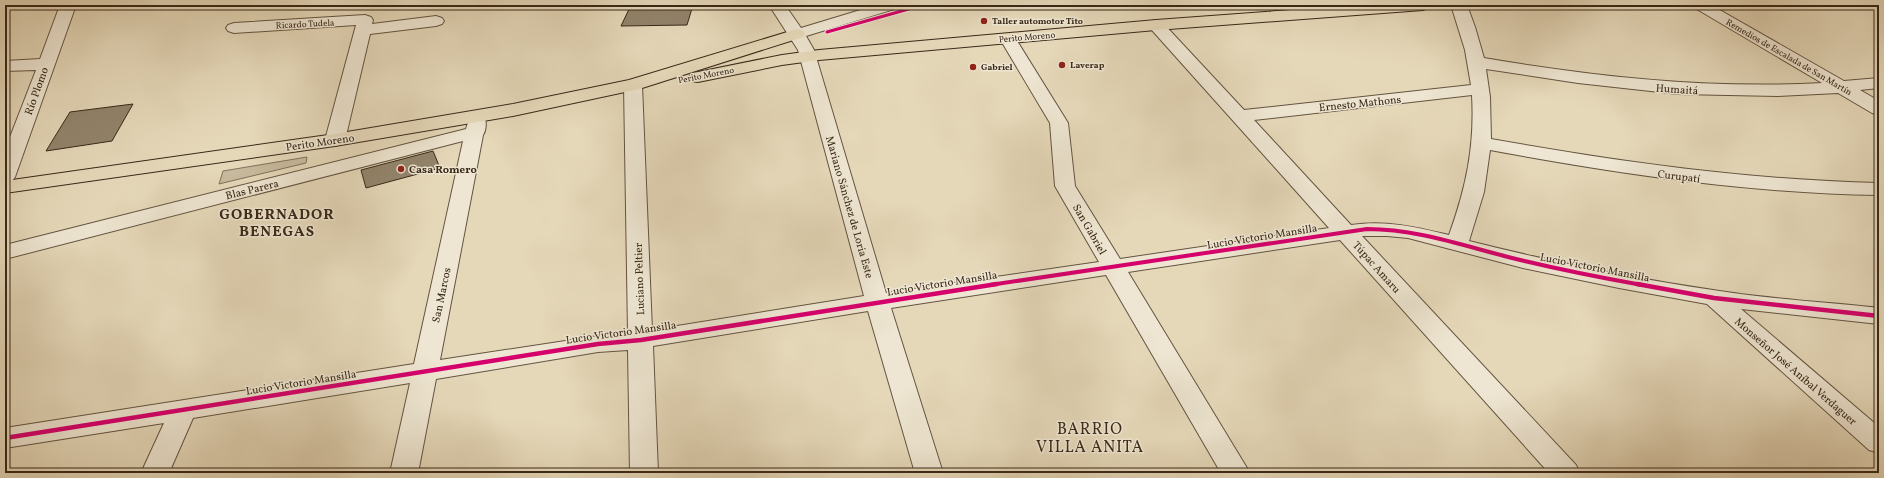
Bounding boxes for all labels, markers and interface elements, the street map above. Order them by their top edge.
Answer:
place label: Taller automotor Tito [992,15,1083,28]
street label: Ricardo Tudela [275,16,335,33]
marker: Taller automotor Tito [979,16,989,26]
street label: Remedios de Escalada de San Martín [1723,16,1855,99]
street label: Perito Moreno [998,29,1056,46]
place label: Laverap [1070,59,1105,72]
marker: Laverap [1057,60,1067,70]
place label: Gabriel [981,61,1013,74]
marker: Gabriel [968,62,978,72]
street label: Perito Moreno [677,64,735,87]
street label: Río Plomo [22,65,53,118]
street label: Humaitá [1655,82,1699,99]
street label: Ernesto Mathons [1318,93,1402,116]
street label: Perito Moreno [285,131,356,156]
street label: Mariano Sánchez de Loria Este [821,134,876,280]
place label: Casa Romero [409,163,477,178]
marker: Casa Romero [396,164,406,174]
street label: Curupatí [1657,167,1702,188]
street label: Blas Parera [224,176,281,204]
street label: San Gabriel [1068,202,1109,258]
district label: GOBERNADOR BENEGAS [219,205,335,243]
street label: Lucio Victorio Mansilla [1206,221,1319,254]
street label: Túpac Amaru [1349,239,1403,297]
street label: Luciano Peltier [632,242,649,315]
street label: Lucio Victorio Mansilla [1539,250,1651,287]
street label: San Marcos [429,266,456,324]
street label: Lucio Victorio Mansilla [886,268,999,301]
street label: Monseñor José Aníbal Verdaguer [1731,315,1860,430]
street label: Lucio Victorio Mansilla [565,318,678,349]
street label: Lucio Victorio Mansilla [245,367,358,400]
district label: BARRIO VILLA ANITA [1036,419,1144,459]

